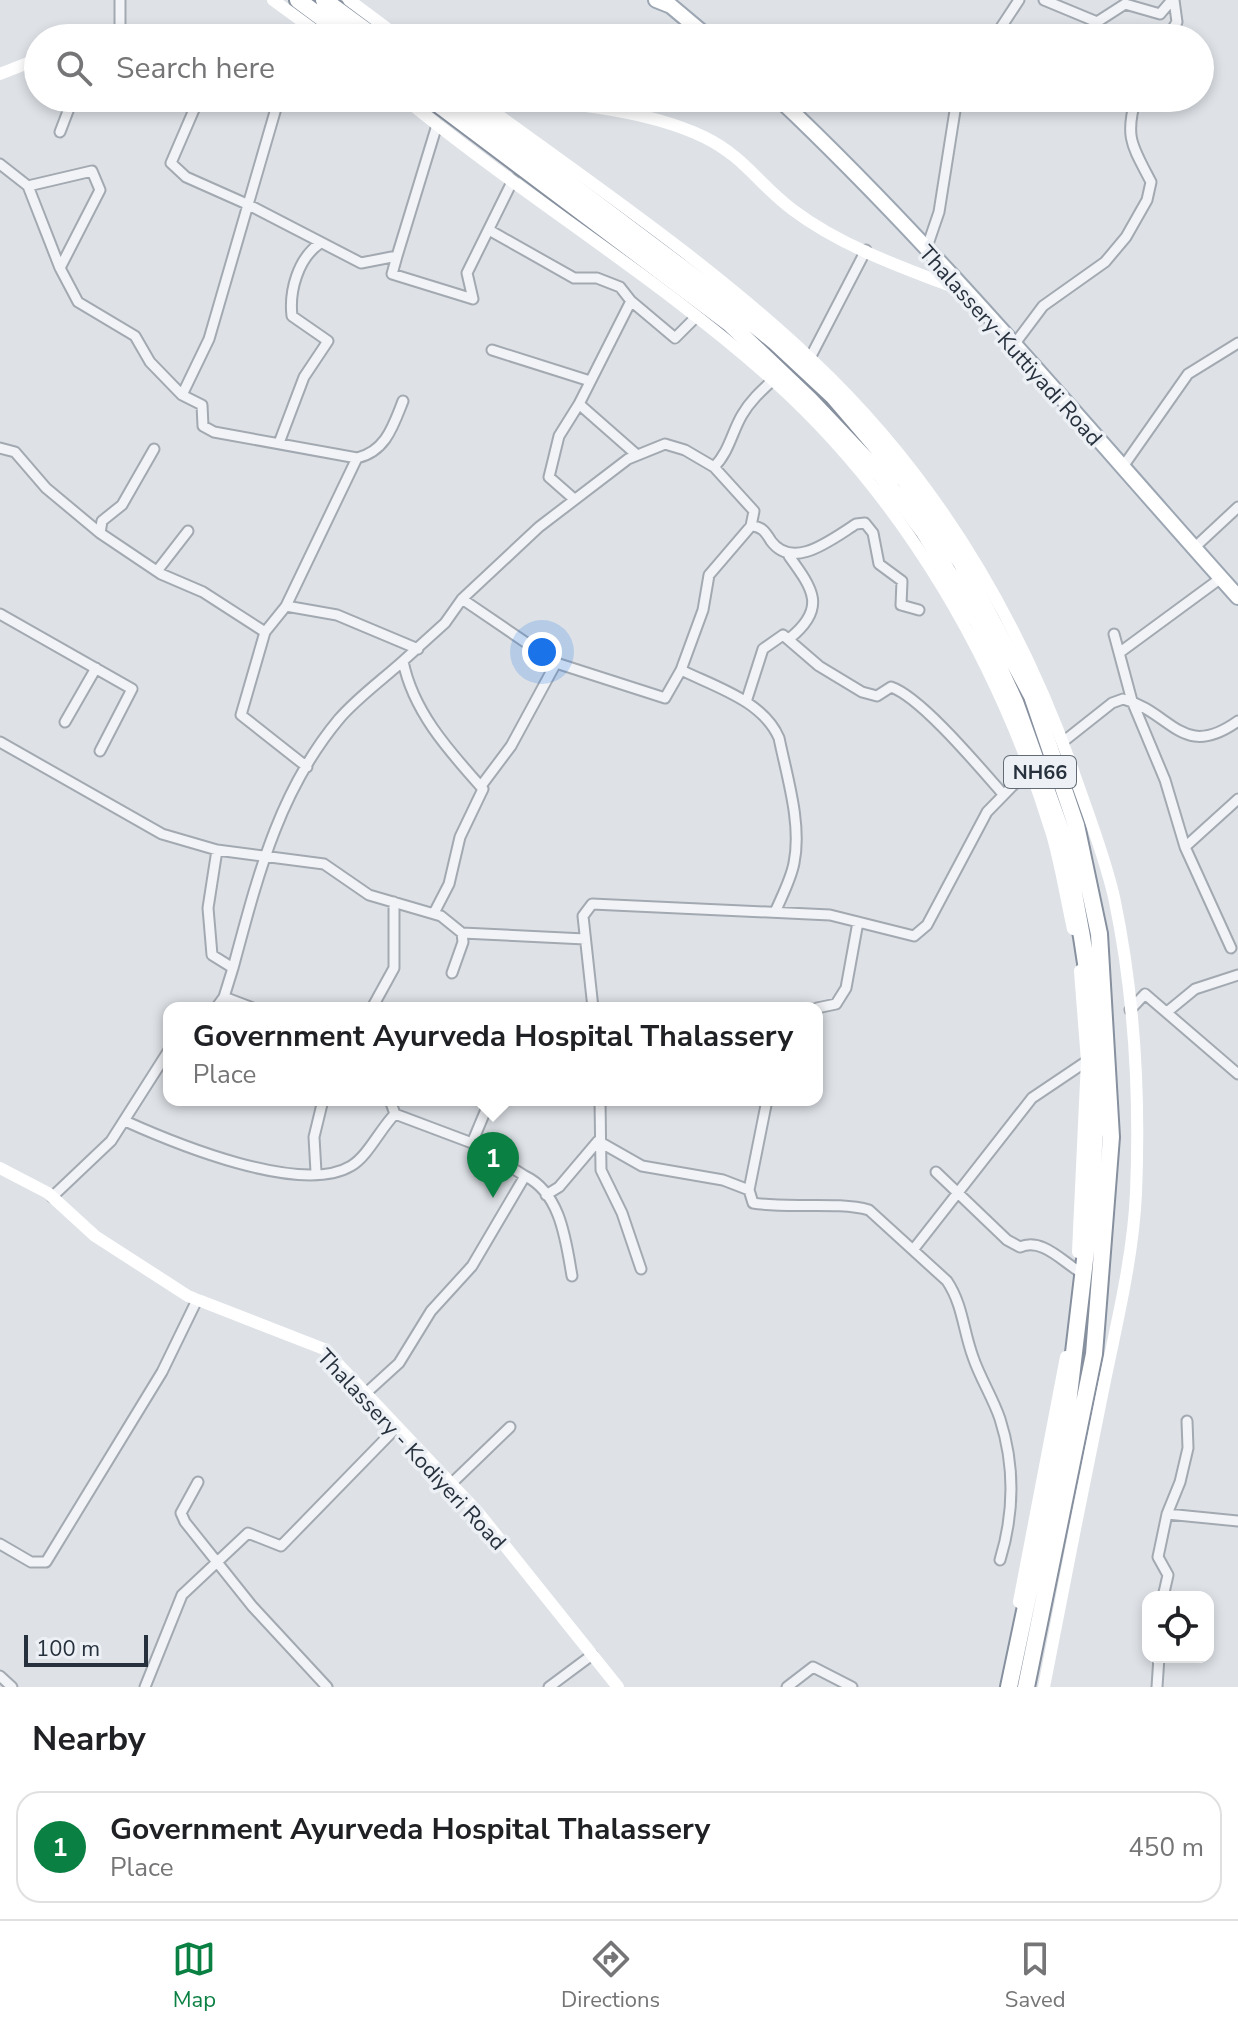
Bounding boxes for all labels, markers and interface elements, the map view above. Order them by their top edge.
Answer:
search box [24,24,1214,112]
icon: search [52,46,96,90]
text: Search here [116,48,275,89]
street label: Thalassery-Kuttiyadi Road [912,239,1109,453]
your location [522,632,562,672]
road number: NH66 [1004,756,1076,788]
popup [163,1002,823,1106]
text: Government Ayurveda Hospital Thalassery [193,1016,793,1057]
text: Place [193,1057,256,1092]
pin: 1 [467,1132,519,1198]
street label: Thalassery - Kodiyeri Road [310,1342,513,1557]
map controls [1142,1591,1214,1663]
button: locate [1142,1591,1214,1663]
scale bar [24,1631,148,1667]
text: 100 m [36,1634,100,1664]
text: Nearby [32,1716,146,1762]
text: Government Ayurveda Hospital Thalassery [110,1809,710,1850]
text: 1 [52,1830,68,1865]
text: 450 m [1128,1830,1204,1865]
text: Place [110,1850,174,1885]
tab: Map [172,1937,216,2015]
tab: Directions [561,1937,660,2015]
tab: Saved [1005,1937,1066,2015]

